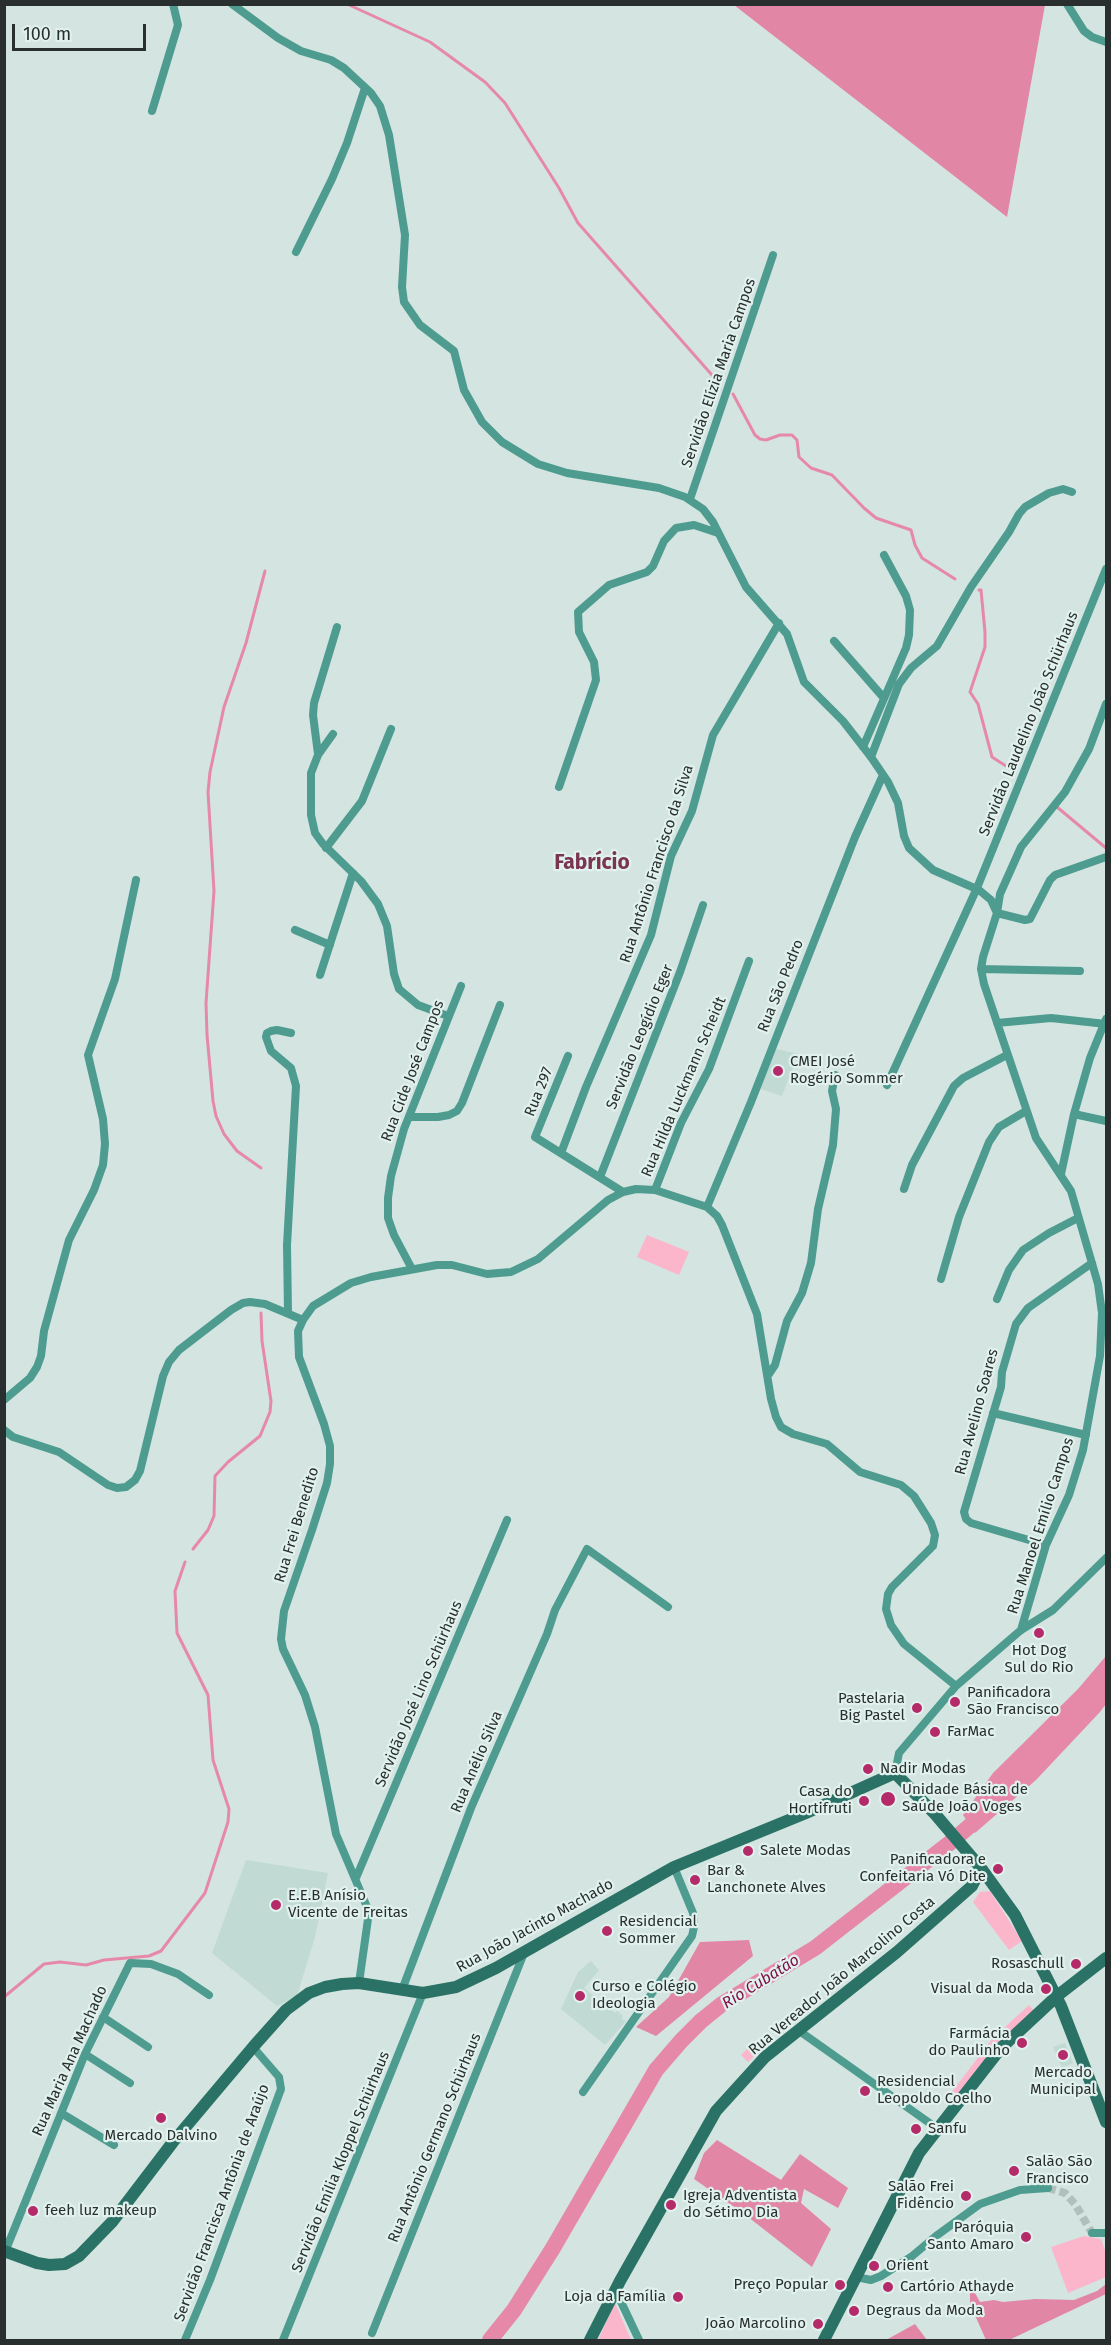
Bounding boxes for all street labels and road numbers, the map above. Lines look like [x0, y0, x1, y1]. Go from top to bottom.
street label: Servidão Elízia Maria Campos [678, 276, 760, 470]
street label: Servidão Laudelino João Schürhaus [976, 609, 1082, 839]
street label: Rua Antônio Francisco da Silva [616, 763, 698, 965]
street label: Rua São Pedro [754, 937, 808, 1035]
street label: Servidão Leogídio Eger [603, 962, 677, 1112]
street label: Rua Hilda Luckmann Scheidt [638, 994, 730, 1180]
street label: Rua Cide José Campos [378, 998, 448, 1144]
street label: Rua 297 [521, 1065, 557, 1119]
street label: Rua Avelino Soares [952, 1347, 1002, 1477]
street label: Rua Manoel Emílio Campos [1004, 1436, 1078, 1616]
street label: Rua Frei Benedito [271, 1465, 323, 1585]
street label: Servidão José Lino Schürhaus [372, 1598, 466, 1790]
street label: Rua Anélio Silva [447, 1708, 507, 1816]
street label: Rua João Jacinto Machado [453, 1875, 617, 1977]
street label: Rua Vereador João Marcolino Costa [745, 1893, 939, 2059]
street label: Rua Maria Ana Machado [29, 1983, 111, 2139]
street label: Rua Antônio Germano Schürhaus [385, 2031, 485, 2245]
street label: Servidão Emília Kloppel Schürhaus [288, 2049, 394, 2275]
street label: Servidão Francisca Antônia de Araújo [171, 2082, 273, 2324]

